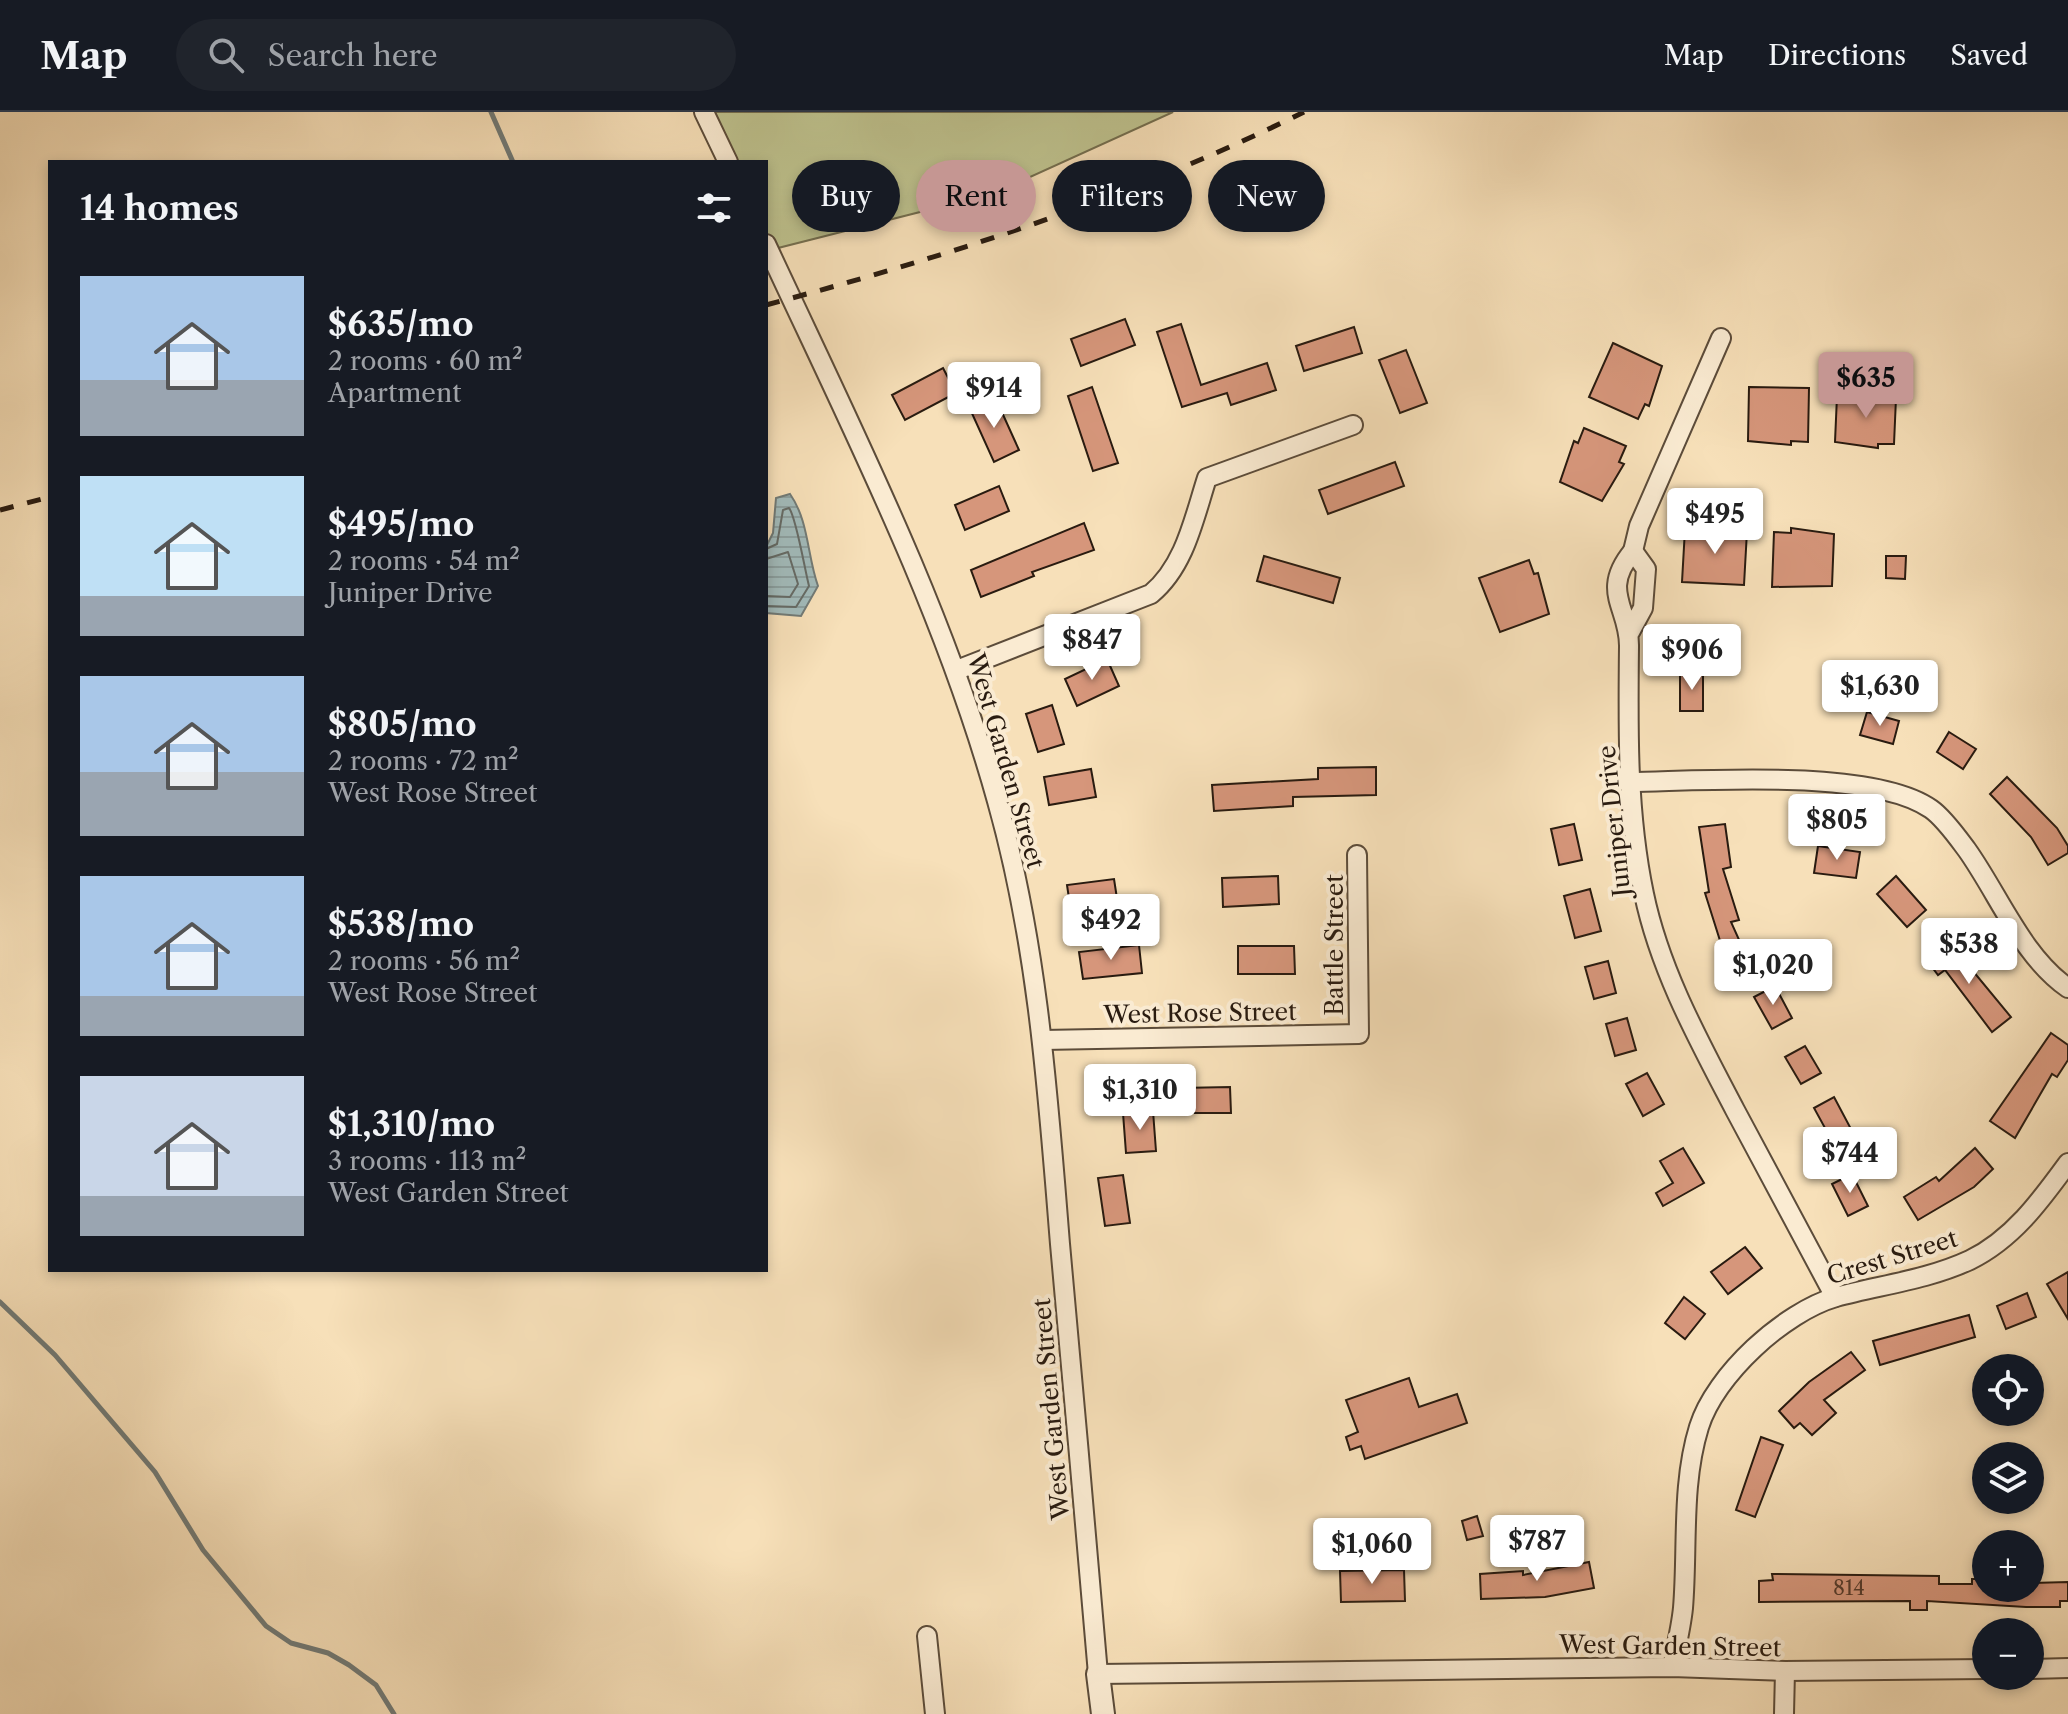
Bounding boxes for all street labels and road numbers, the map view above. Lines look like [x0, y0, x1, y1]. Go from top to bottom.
street label: West Garden Street [961, 649, 1051, 872]
street label: Juniper Drive [1592, 744, 1637, 902]
street label: Battle Street [1320, 874, 1349, 1016]
street label: West Rose Street [1102, 997, 1297, 1029]
street label: Crest Street [1823, 1223, 1961, 1291]
street label: West Garden Street [1027, 1297, 1075, 1522]
street label: West Garden Street [1558, 1630, 1782, 1662]

